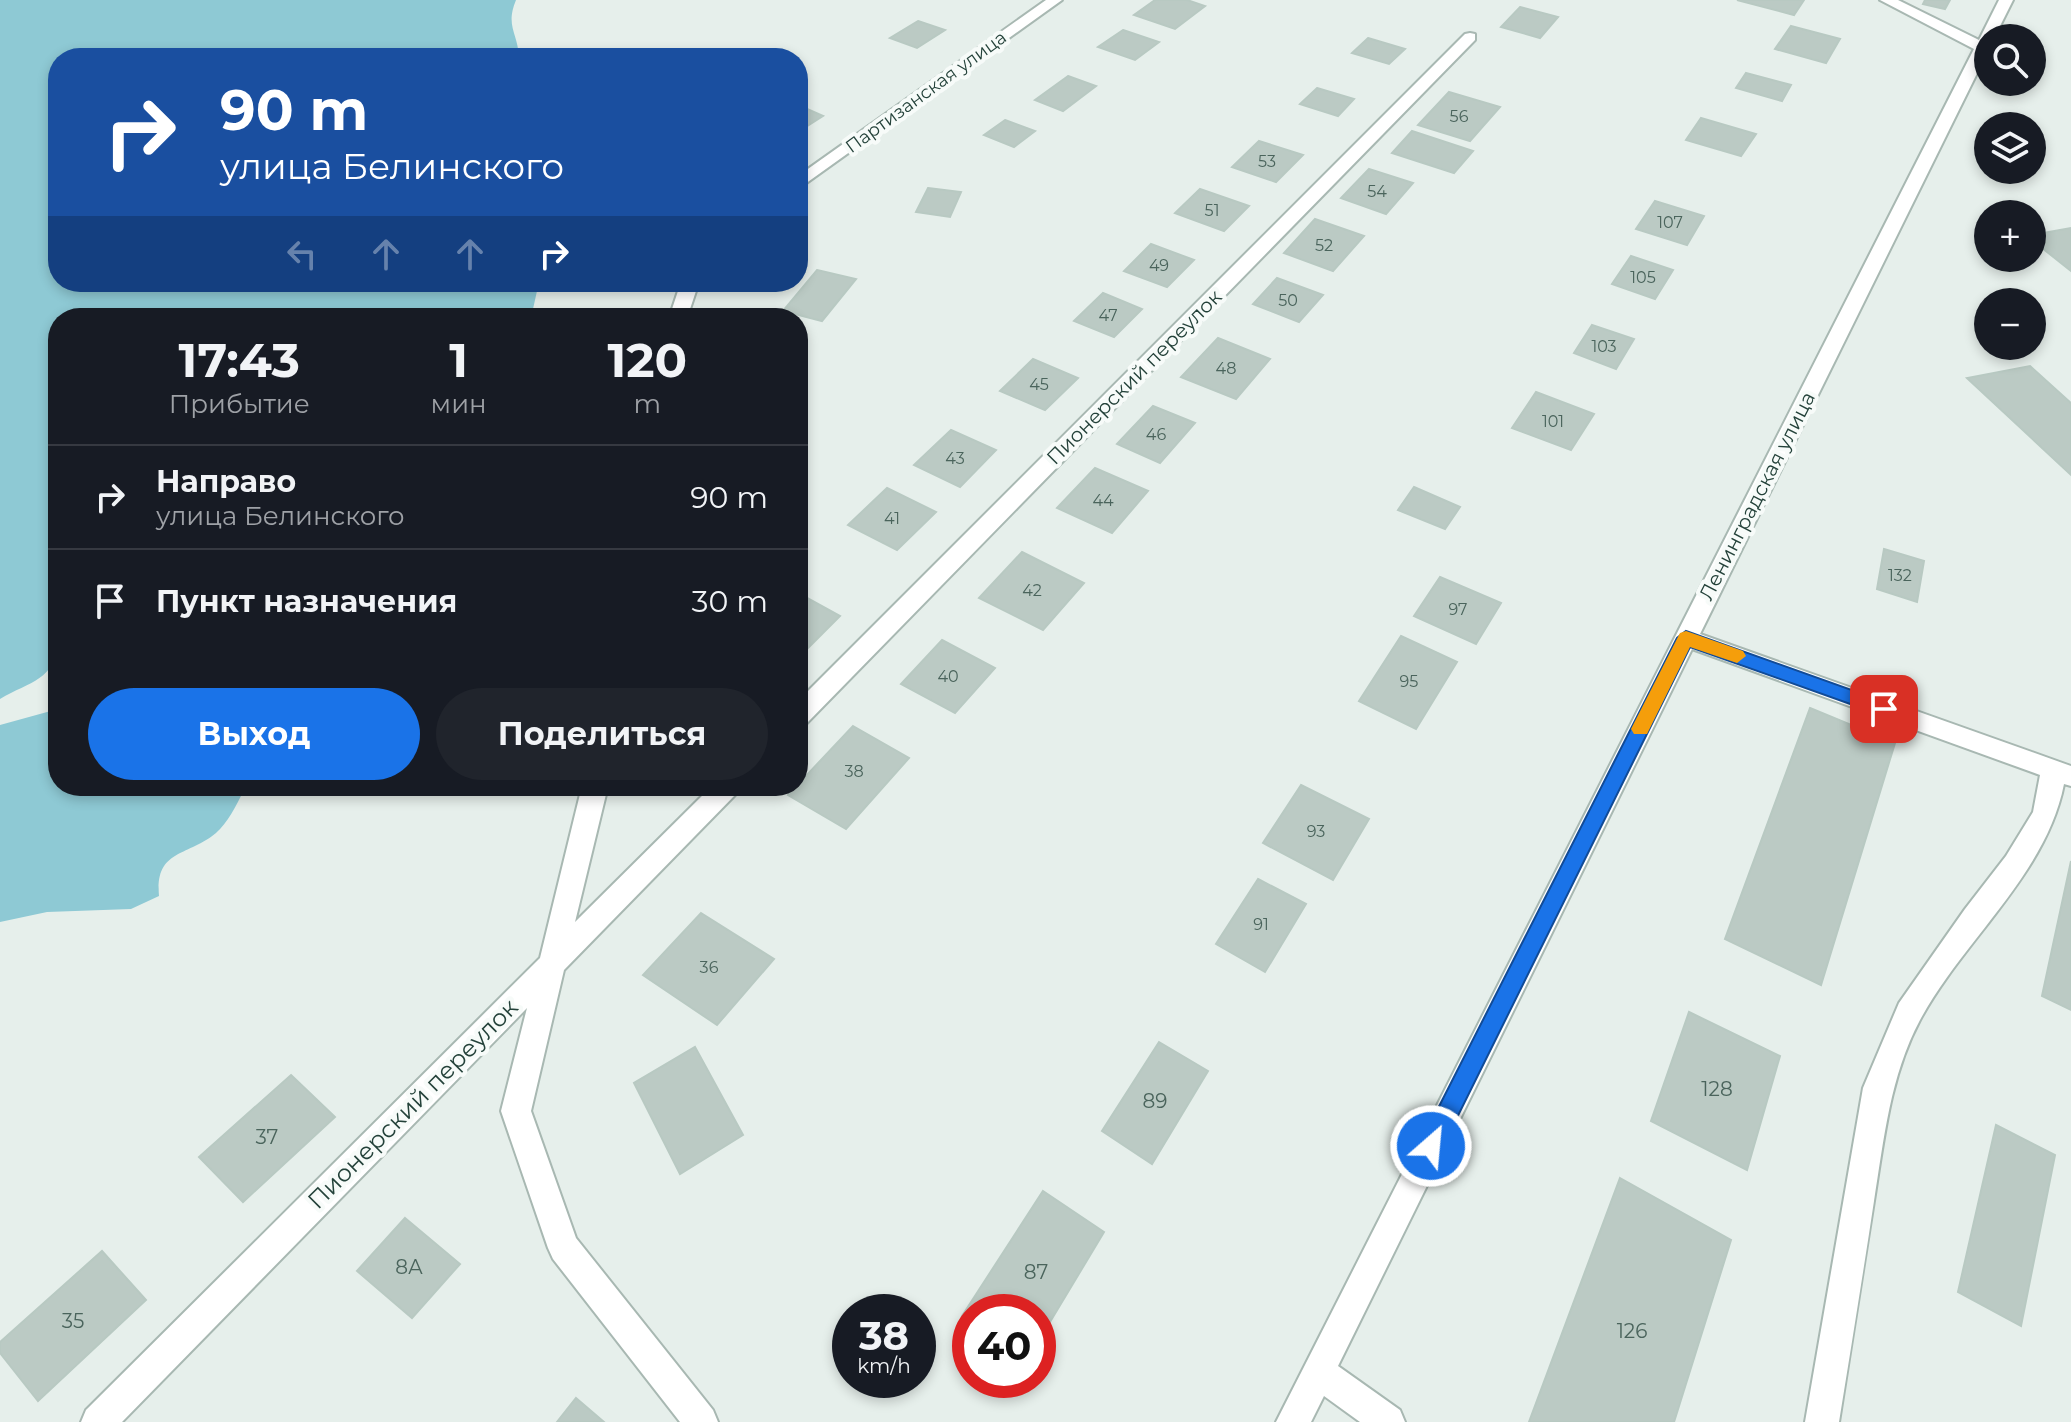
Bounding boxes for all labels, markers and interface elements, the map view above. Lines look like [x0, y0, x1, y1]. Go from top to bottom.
map controls [1974, 24, 2046, 360]
button: search [1974, 24, 2046, 96]
street label: Партизанская улица [841, 26, 1011, 158]
text: 90 m [220, 76, 368, 144]
icon: right [88, 80, 192, 184]
house number: 56 [1450, 107, 1469, 126]
button: layers [1974, 112, 2046, 184]
text: улица Белинского [220, 144, 564, 188]
house number: 53 [1258, 152, 1276, 171]
house number: 54 [1367, 182, 1387, 201]
button: + [1974, 200, 2046, 272]
house number: 51 [1205, 201, 1219, 220]
house number: 107 [1657, 213, 1683, 232]
icon: left [280, 232, 324, 276]
icon: ahead [364, 232, 408, 276]
icon: ahead [448, 232, 492, 276]
icon: right [532, 232, 576, 276]
house number: 52 [1315, 236, 1333, 255]
house number: 49 [1149, 256, 1169, 275]
house number: 105 [1630, 268, 1656, 287]
street label: Пионерский переулок [1042, 284, 1227, 469]
button: − [1974, 288, 2046, 360]
house number: 50 [1278, 291, 1298, 310]
house number: 47 [1098, 306, 1118, 325]
text: 17:43 [179, 331, 300, 389]
text: 1 [449, 331, 468, 389]
text: 120 [607, 331, 687, 389]
house number: 103 [1591, 337, 1617, 356]
house number: 48 [1216, 359, 1236, 378]
house number: 45 [1029, 375, 1049, 394]
text: Прибытие [169, 388, 310, 420]
text: мин [431, 388, 487, 420]
text: m [633, 388, 661, 420]
street label: Ленинградская улица [1694, 388, 1820, 604]
house number: 101 [1542, 412, 1564, 431]
house number: 46 [1146, 425, 1166, 444]
house number: 43 [945, 449, 965, 468]
text: Направо [156, 463, 296, 500]
icon: right [88, 475, 132, 519]
text: 90 m [690, 479, 768, 516]
house number: 44 [1092, 491, 1114, 510]
text: улица Белинского [156, 500, 405, 532]
house number: 41 [884, 509, 900, 528]
house number: 132 [1888, 566, 1912, 585]
icon: arrive [88, 579, 132, 623]
house number: 42 [1022, 581, 1042, 600]
text: Пункт назначения [156, 583, 457, 620]
text: 30 m [692, 583, 768, 620]
house number: 97 [1448, 600, 1468, 619]
house number: 40 [937, 667, 959, 686]
house number: 95 [1400, 672, 1418, 691]
pin [1850, 675, 1918, 743]
icon: arrive [1862, 687, 1906, 731]
button: Выход [88, 688, 420, 780]
button: Поделиться [436, 688, 768, 780]
house number: 38 [844, 762, 864, 781]
house number: 93 [1307, 822, 1325, 841]
house number: 91 [1253, 915, 1269, 934]
house number: 36 [700, 958, 719, 977]
street label: Пионерский переулок [302, 993, 524, 1215]
house number: 128 [1701, 1077, 1733, 1101]
house number: 89 [1143, 1089, 1167, 1113]
position arrow [1389, 1104, 1473, 1188]
house number: 37 [256, 1125, 278, 1149]
house number: 8А [395, 1255, 423, 1279]
house number: 87 [1024, 1260, 1048, 1284]
speed limit sign: 40 [952, 1294, 1056, 1398]
house number: 35 [62, 1309, 84, 1333]
text: 38 [859, 1311, 909, 1360]
house number: 126 [1617, 1319, 1647, 1343]
text: km/h [857, 1354, 911, 1378]

